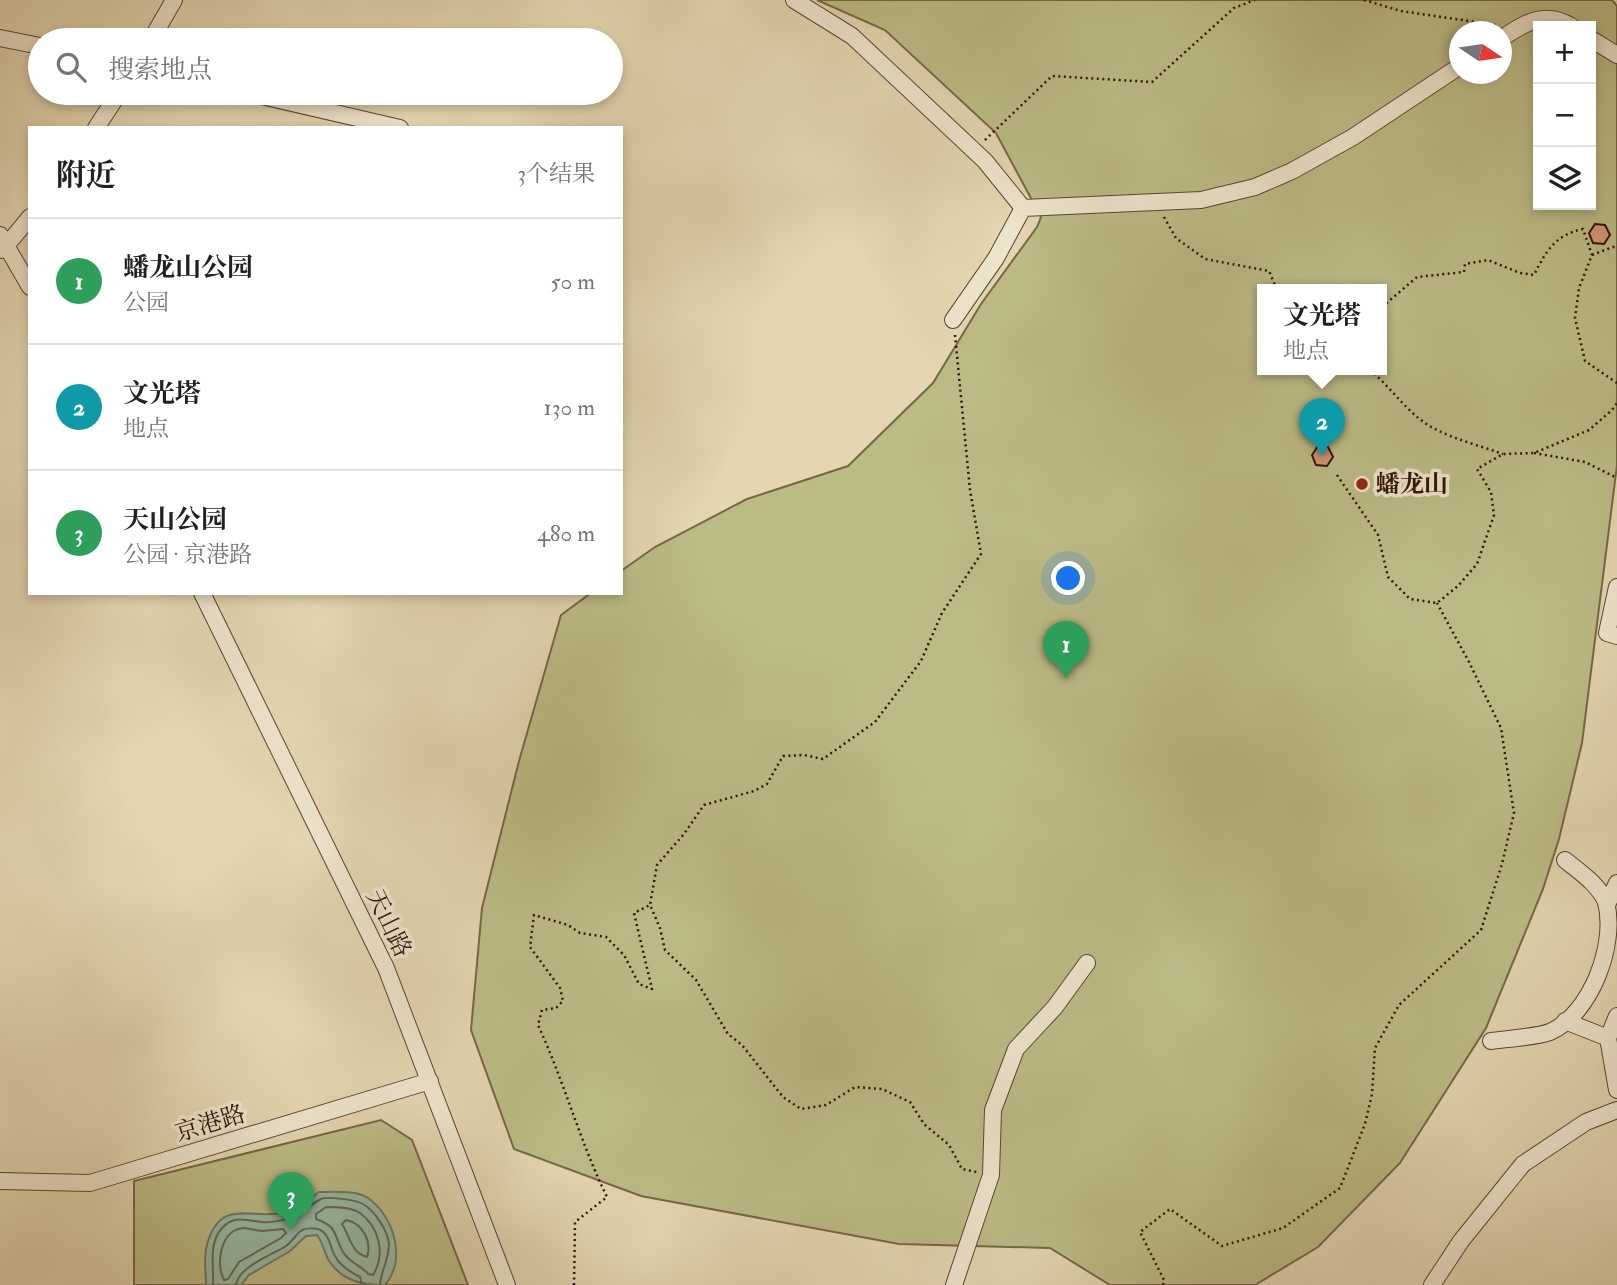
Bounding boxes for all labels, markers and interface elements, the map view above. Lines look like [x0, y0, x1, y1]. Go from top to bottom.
north arrow [1449, 21, 1512, 84]
map controls [1533, 21, 1596, 210]
button: + [1533, 21, 1596, 84]
search box [28, 28, 623, 105]
icon: search [52, 48, 90, 86]
text: 搜索地点 [108, 54, 212, 86]
button: − [1533, 84, 1596, 147]
button: layers [1533, 147, 1596, 210]
text: 附近 [56, 157, 116, 194]
text: 3个结果 [517, 159, 595, 188]
text: 蟠龙山公园 [123, 252, 253, 284]
text: 1 [75, 267, 83, 296]
text: 50 m [551, 267, 595, 296]
popup [1257, 284, 1387, 375]
text: 公园 [123, 288, 169, 317]
text: 文光塔 [1283, 300, 1361, 332]
text: 地点 [1283, 336, 1329, 365]
text: 文光塔 [123, 378, 201, 410]
text: 2 [73, 393, 85, 422]
text: 130 m [543, 393, 595, 422]
pin: 2 [1299, 398, 1345, 456]
text: 地点 [123, 414, 169, 443]
place label: 蟠龙山 [1376, 469, 1448, 500]
marker: 蟠龙山 [1354, 476, 1370, 492]
text: 天山公园 [123, 504, 227, 536]
text: 3 [75, 519, 83, 548]
text: 480 m [537, 519, 595, 548]
text: 公园 · 京港路 [123, 540, 252, 569]
your location [1051, 561, 1085, 595]
pin: 1 [1043, 621, 1089, 679]
street label: 天山路 [359, 884, 418, 962]
street label: 京港路 [171, 1098, 249, 1149]
pin: 3 [268, 1172, 314, 1230]

